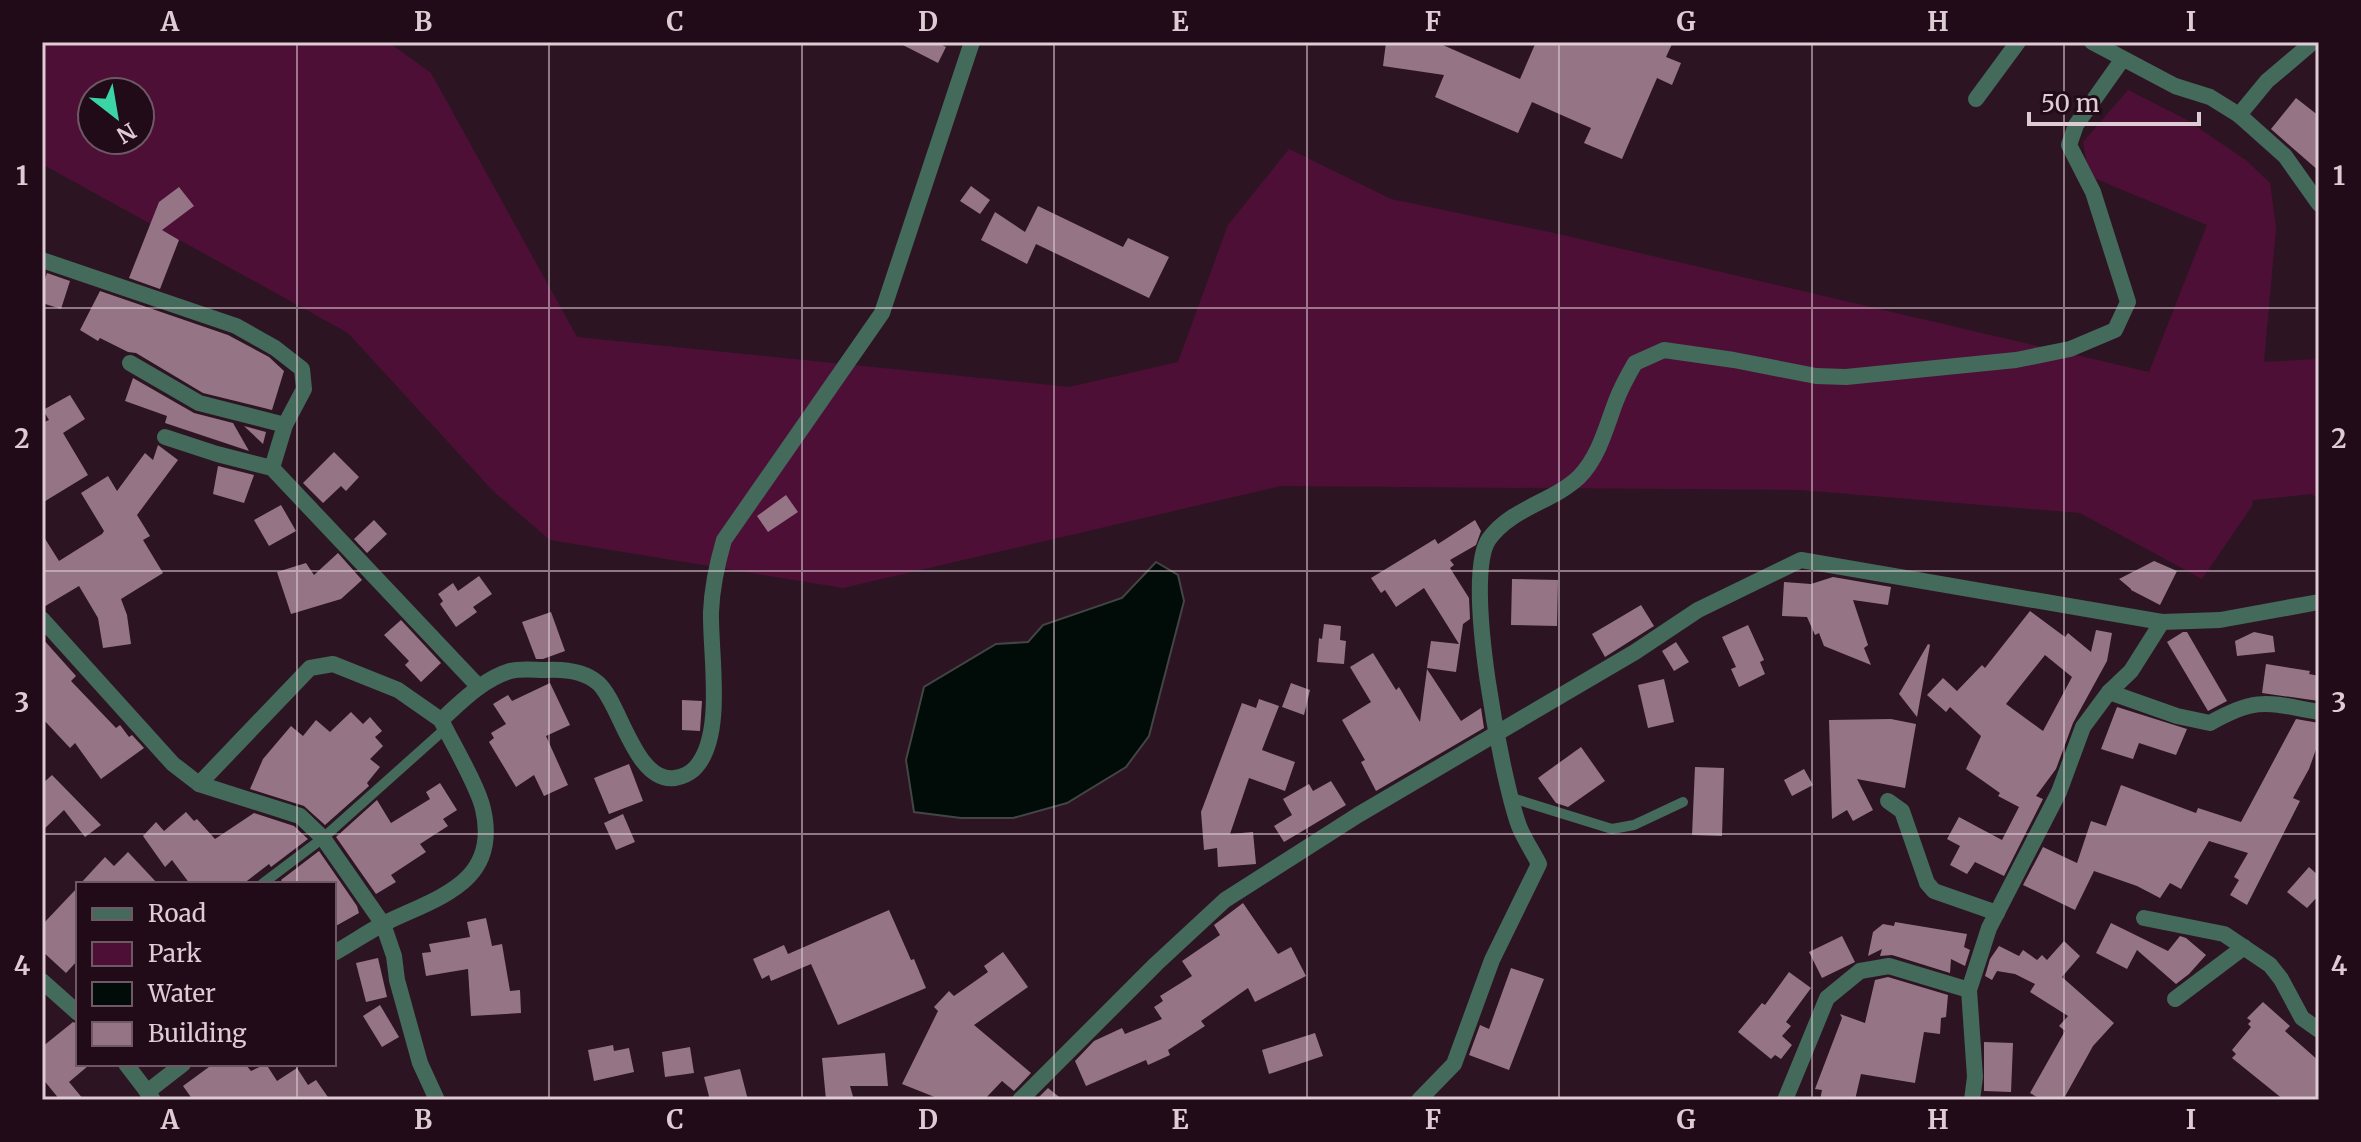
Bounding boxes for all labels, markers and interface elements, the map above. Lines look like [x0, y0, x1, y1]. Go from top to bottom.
text: A [160, 5, 180, 38]
text: B [414, 5, 432, 38]
text: C [666, 5, 684, 38]
text: D [918, 5, 938, 38]
text: E [1172, 5, 1189, 38]
text: F [1425, 5, 1441, 38]
text: G [1677, 5, 1696, 38]
text: H [1927, 5, 1949, 38]
text: I [2186, 5, 2196, 38]
north arrow [76, 76, 156, 156]
scale bar [2029, 76, 2199, 126]
text: 50 m [2041, 88, 2100, 119]
text: N [111, 117, 141, 150]
text: 1 [16, 159, 28, 192]
text: 1 [2333, 159, 2345, 192]
text: 2 [14, 422, 30, 455]
text: 2 [2331, 422, 2347, 455]
text: 3 [15, 686, 29, 719]
text: 3 [2332, 686, 2346, 719]
legend [76, 882, 336, 1066]
text: Road [148, 898, 206, 929]
text: Park [148, 938, 202, 969]
text: 4 [14, 949, 31, 982]
text: 4 [2331, 949, 2348, 982]
text: Water [147, 978, 216, 1009]
text: Building [148, 1018, 247, 1049]
text: A [160, 1103, 180, 1136]
text: B [414, 1103, 432, 1136]
text: C [666, 1103, 684, 1136]
text: D [918, 1103, 938, 1136]
text: E [1172, 1103, 1189, 1136]
text: F [1425, 1103, 1441, 1136]
text: G [1677, 1103, 1696, 1136]
text: H [1927, 1103, 1949, 1136]
text: I [2186, 1103, 2196, 1136]

